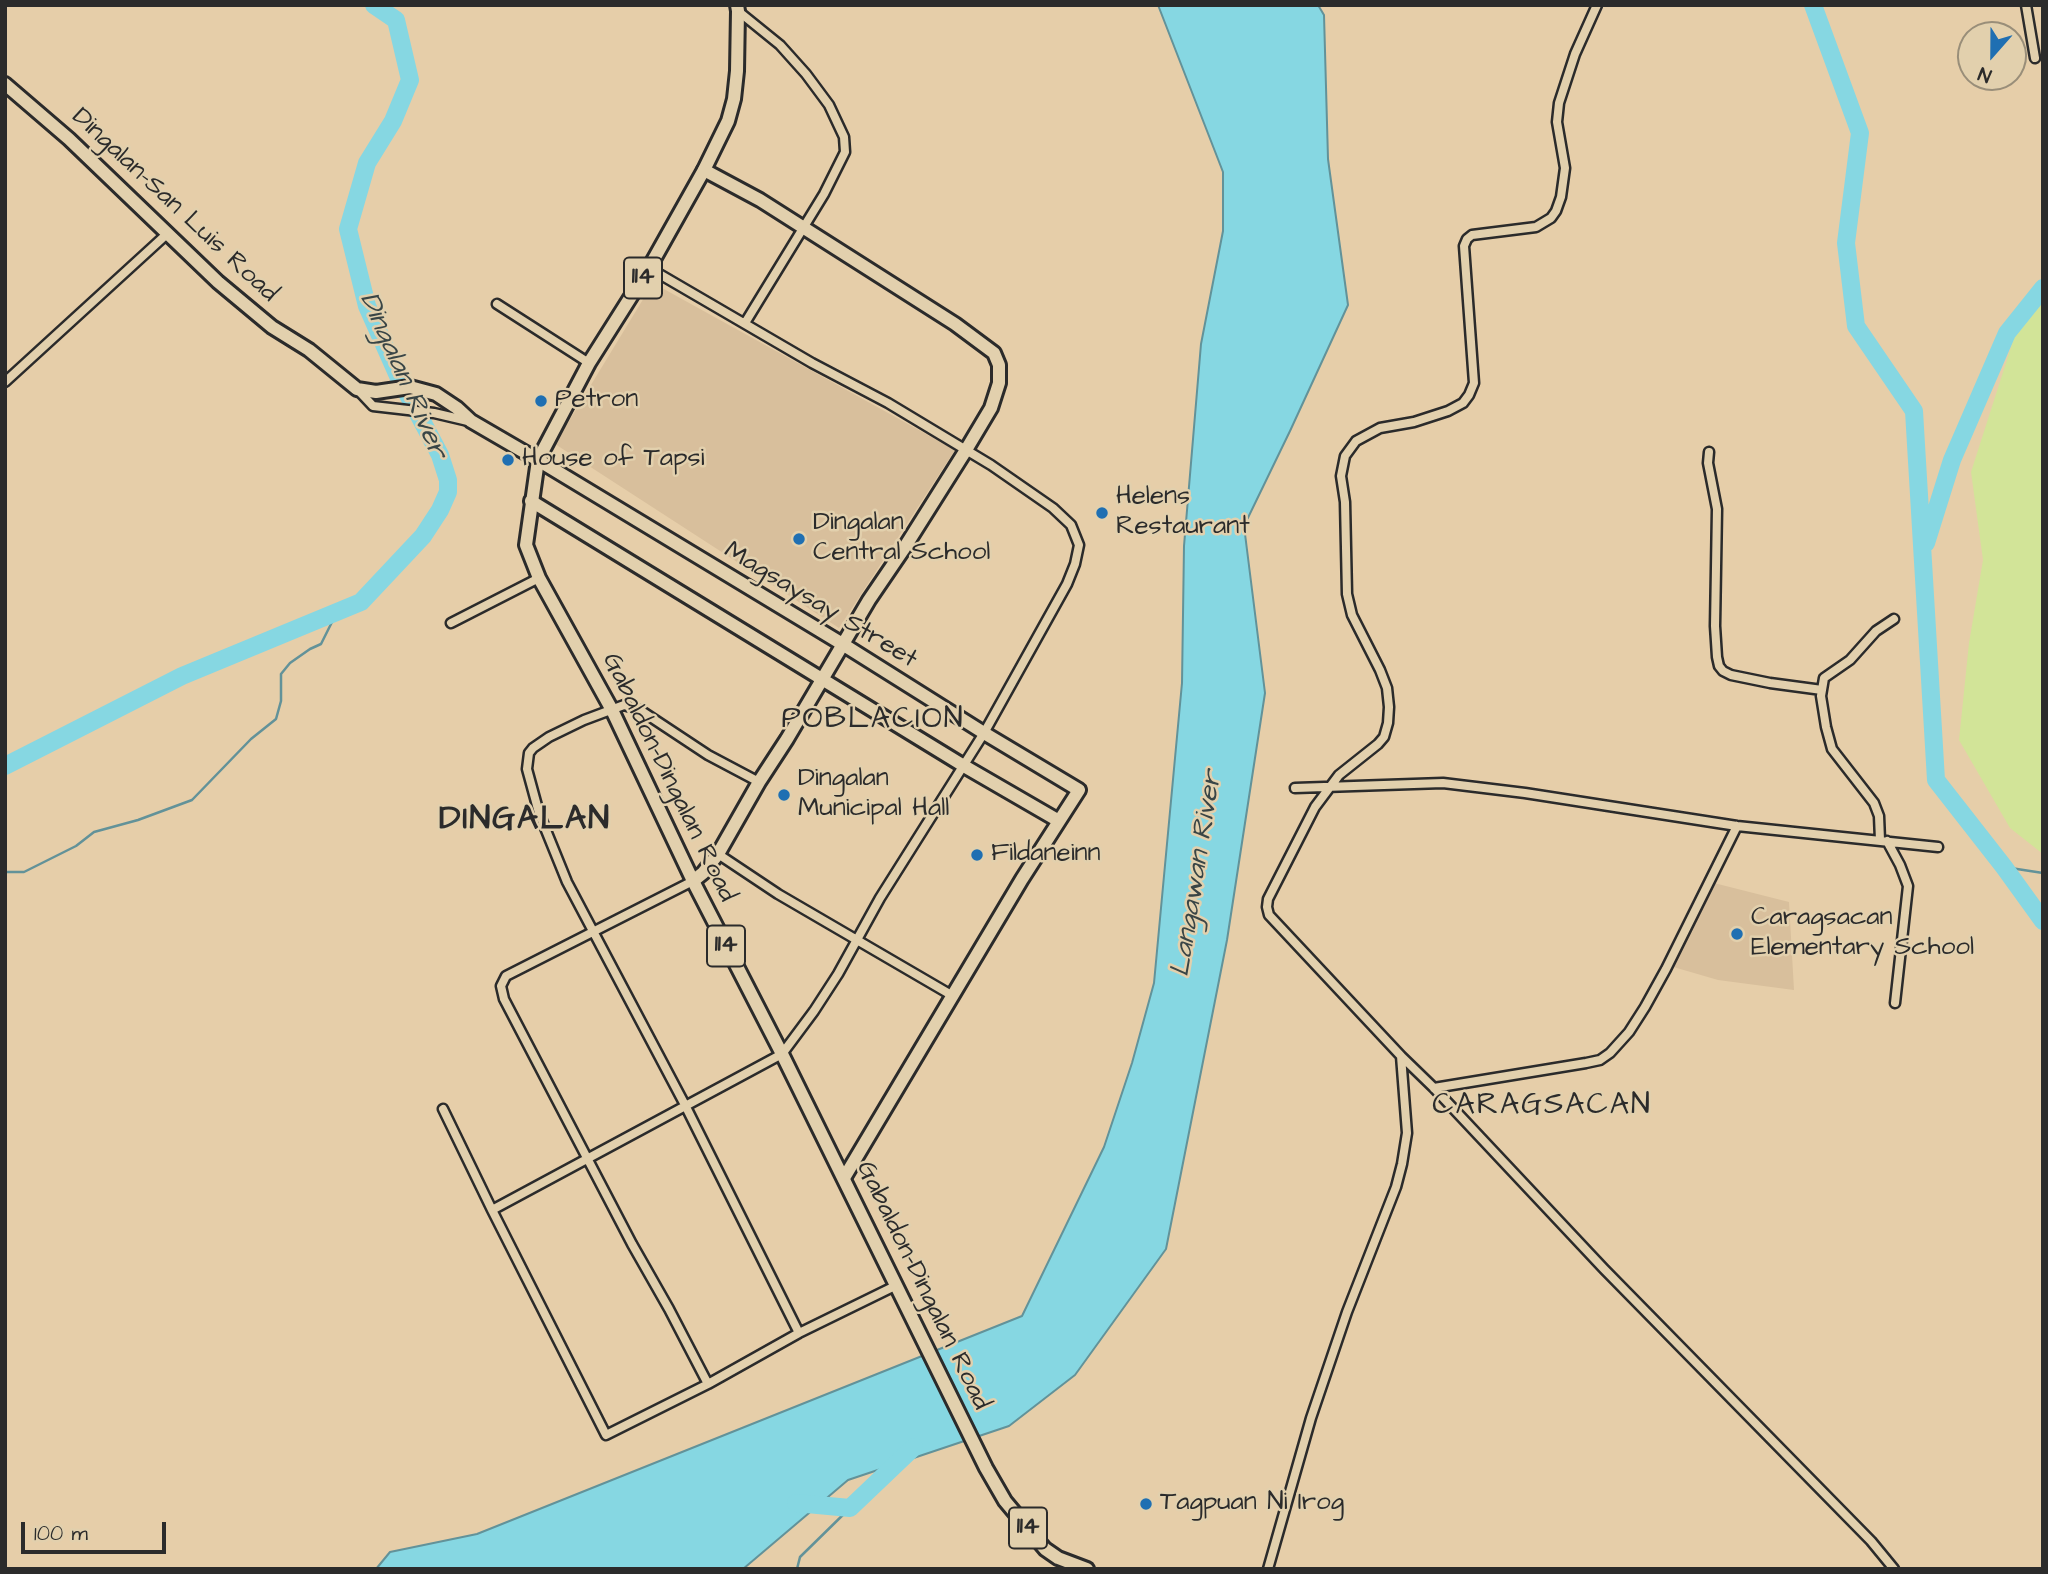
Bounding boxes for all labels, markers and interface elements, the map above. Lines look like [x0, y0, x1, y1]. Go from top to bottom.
north arrow [1957, 21, 2027, 91]
text: N [1975, 59, 1995, 89]
street label: Dingalan-San Luis Road [64, 102, 284, 310]
road number: 114 [624, 258, 662, 298]
water label: Dingalan River [350, 288, 454, 464]
place label: Petron [555, 385, 638, 417]
marker: Petron [533, 393, 549, 409]
place label: House of Tapsi [522, 444, 704, 476]
marker: House of Tapsi [500, 452, 516, 468]
place label: Helens Restaurant [1116, 482, 1250, 544]
marker: Helens Restaurant [1094, 505, 1110, 521]
place label: Dingalan Central School [813, 508, 990, 570]
marker: Dingalan Central School [791, 531, 807, 547]
street label: Magsaysay Street [718, 536, 922, 676]
street label: Gabaldon-Dingalan Road [594, 648, 742, 908]
district label: POBLACION [783, 703, 963, 739]
place label: Dingalan Municipal Hall [798, 764, 949, 826]
water label: Langawan River [1165, 769, 1231, 979]
marker: Dingalan Municipal Hall [776, 787, 792, 803]
district label: DINGALAN [440, 801, 610, 841]
place label: Fildaneinn [991, 839, 1101, 871]
marker: Fildaneinn [969, 847, 985, 863]
place label: Caragsacan Elementary School [1751, 903, 1974, 964]
road number: 114 [707, 926, 745, 966]
marker: Caragsacan Elementary School [1729, 926, 1745, 942]
district label: CARAGSACAN [1433, 1089, 1651, 1125]
street label: Gabaldon-Dingalan Road [848, 1156, 996, 1416]
place label: Tagpuan Ni Irog [1160, 1488, 1344, 1520]
marker: Tagpuan Ni Irog [1138, 1496, 1154, 1512]
scale bar [24, 1508, 170, 1552]
road number: 114 [1009, 1508, 1047, 1548]
text: 100 m [34, 1519, 88, 1548]

